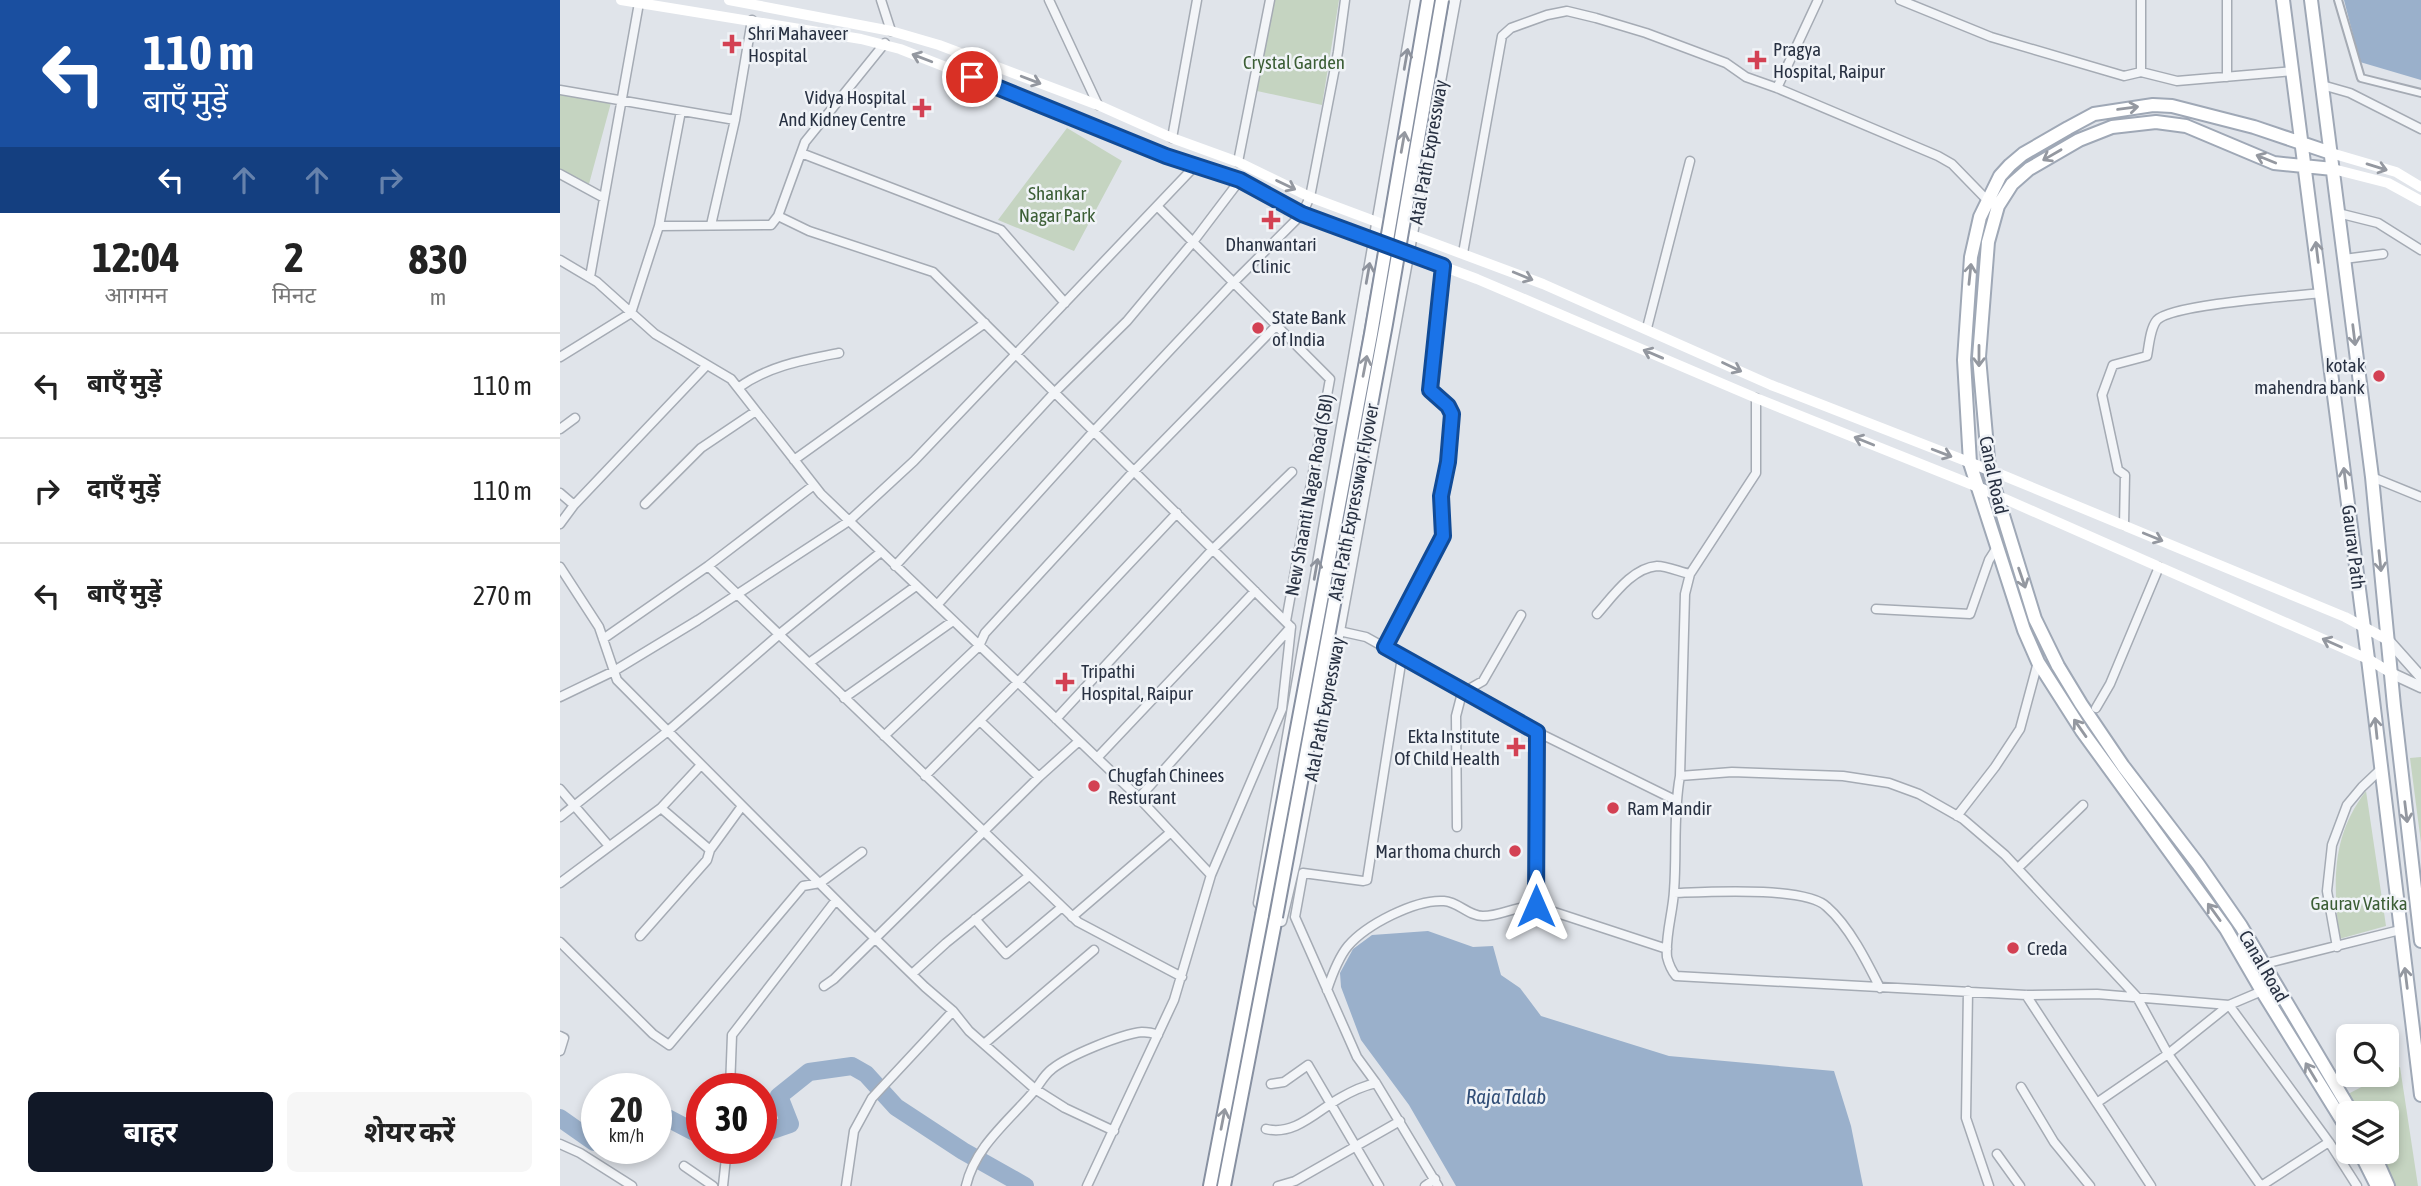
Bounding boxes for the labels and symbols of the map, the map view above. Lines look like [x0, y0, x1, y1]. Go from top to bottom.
place label: Shri Mahaveer Hospital [748, 22, 848, 66]
marker: Shri Mahaveer Hospital [722, 34, 742, 54]
place label: Pragya Hospital, Raipur [1773, 38, 1885, 82]
pin [942, 47, 1002, 107]
one-way arrow [1400, 48, 1413, 71]
one-way arrow [912, 50, 934, 63]
marker: Pragya Hospital, Raipur [1747, 50, 1767, 70]
park label: Crystal Garden [1243, 51, 1345, 73]
one-way arrow [1019, 75, 1041, 87]
street label: Atal Path Expressway [1404, 78, 1452, 226]
place label: Vidya Hospital And Kidney Centre [779, 86, 906, 130]
marker: Vidya Hospital And Kidney Centre [912, 98, 932, 118]
one-way arrow [2116, 101, 2139, 114]
one-way arrow [1397, 131, 1410, 153]
one-way arrow [2042, 148, 2062, 162]
one-way arrow [2256, 151, 2277, 164]
one-way arrow [2366, 161, 2388, 174]
one-way arrow [1275, 179, 1296, 193]
park label: Shankar Nagar Park [1019, 182, 1096, 226]
marker: Dhanwantari Clinic [1261, 210, 1281, 230]
place label: Dhanwantari Clinic [1225, 233, 1317, 277]
one-way arrow [2310, 242, 2323, 264]
one-way arrow [1362, 262, 1375, 284]
one-way arrow [1964, 263, 1977, 286]
one-way arrow [1512, 271, 1533, 284]
place label: State Bank of India [1272, 306, 1347, 350]
marker: State Bank of India [1250, 320, 1266, 336]
one-way arrow [2348, 323, 2361, 346]
one-way arrow [1973, 344, 1986, 367]
one-way arrow [1643, 347, 1665, 360]
place label: kotak mahendra bank [2254, 354, 2366, 398]
one-way arrow [1358, 355, 1372, 378]
one-way arrow [1720, 361, 1742, 374]
marker: kotak mahendra bank [2371, 368, 2387, 384]
street label: New Shaanti Nagar Road (SBI) [1280, 392, 1338, 598]
street label: Atal Path Expressway Flyover [1323, 401, 1383, 602]
one-way arrow [1853, 434, 1875, 447]
street label: Canal Road [1975, 434, 2013, 516]
one-way arrow [1931, 447, 1953, 460]
one-way arrow [2339, 467, 2352, 490]
street label: Gaurav Path [2338, 503, 2370, 591]
one-way arrow [2142, 532, 2164, 545]
one-way arrow [2374, 549, 2387, 572]
one-way arrow [1310, 558, 1323, 581]
one-way arrow [2017, 567, 2029, 589]
street label: Atal Path Expressway [1299, 635, 1349, 783]
one-way arrow [2322, 636, 2343, 649]
place label: Tripathi Hospital, Raipur [1081, 660, 1193, 704]
marker: Tripathi Hospital, Raipur [1055, 672, 1075, 692]
one-way arrow [2369, 718, 2382, 740]
one-way arrow [2073, 719, 2087, 738]
place label: Ekta Institute Of Child Health [1394, 725, 1500, 769]
marker: Ekta Institute Of Child Health [1506, 737, 1526, 757]
place label: Chugfah Chinees Resturant [1108, 764, 1225, 808]
marker: Chugfah Chinees Resturant [1086, 778, 1102, 794]
place label: Ram Mandir [1627, 797, 1712, 819]
marker: Ram Mandir [1605, 800, 1621, 816]
one-way arrow [2400, 800, 2413, 822]
place label: Mar thoma church [1375, 840, 1501, 862]
marker: Mar thoma church [1507, 843, 1523, 859]
position arrow [1499, 869, 1573, 943]
park label: Gaurav Vatika [2310, 892, 2408, 914]
one-way arrow [2207, 903, 2221, 922]
street label: Canal Road [2235, 926, 2293, 1006]
place label: Creda [2027, 937, 2068, 959]
marker: Creda [2005, 940, 2021, 956]
one-way arrow [2400, 968, 2413, 990]
one-way arrow [2304, 1063, 2318, 1083]
speed limit sign: 30 [686, 1073, 777, 1164]
water label: Raja Talab [1466, 1084, 1546, 1108]
one-way arrow [1217, 1108, 1231, 1131]

